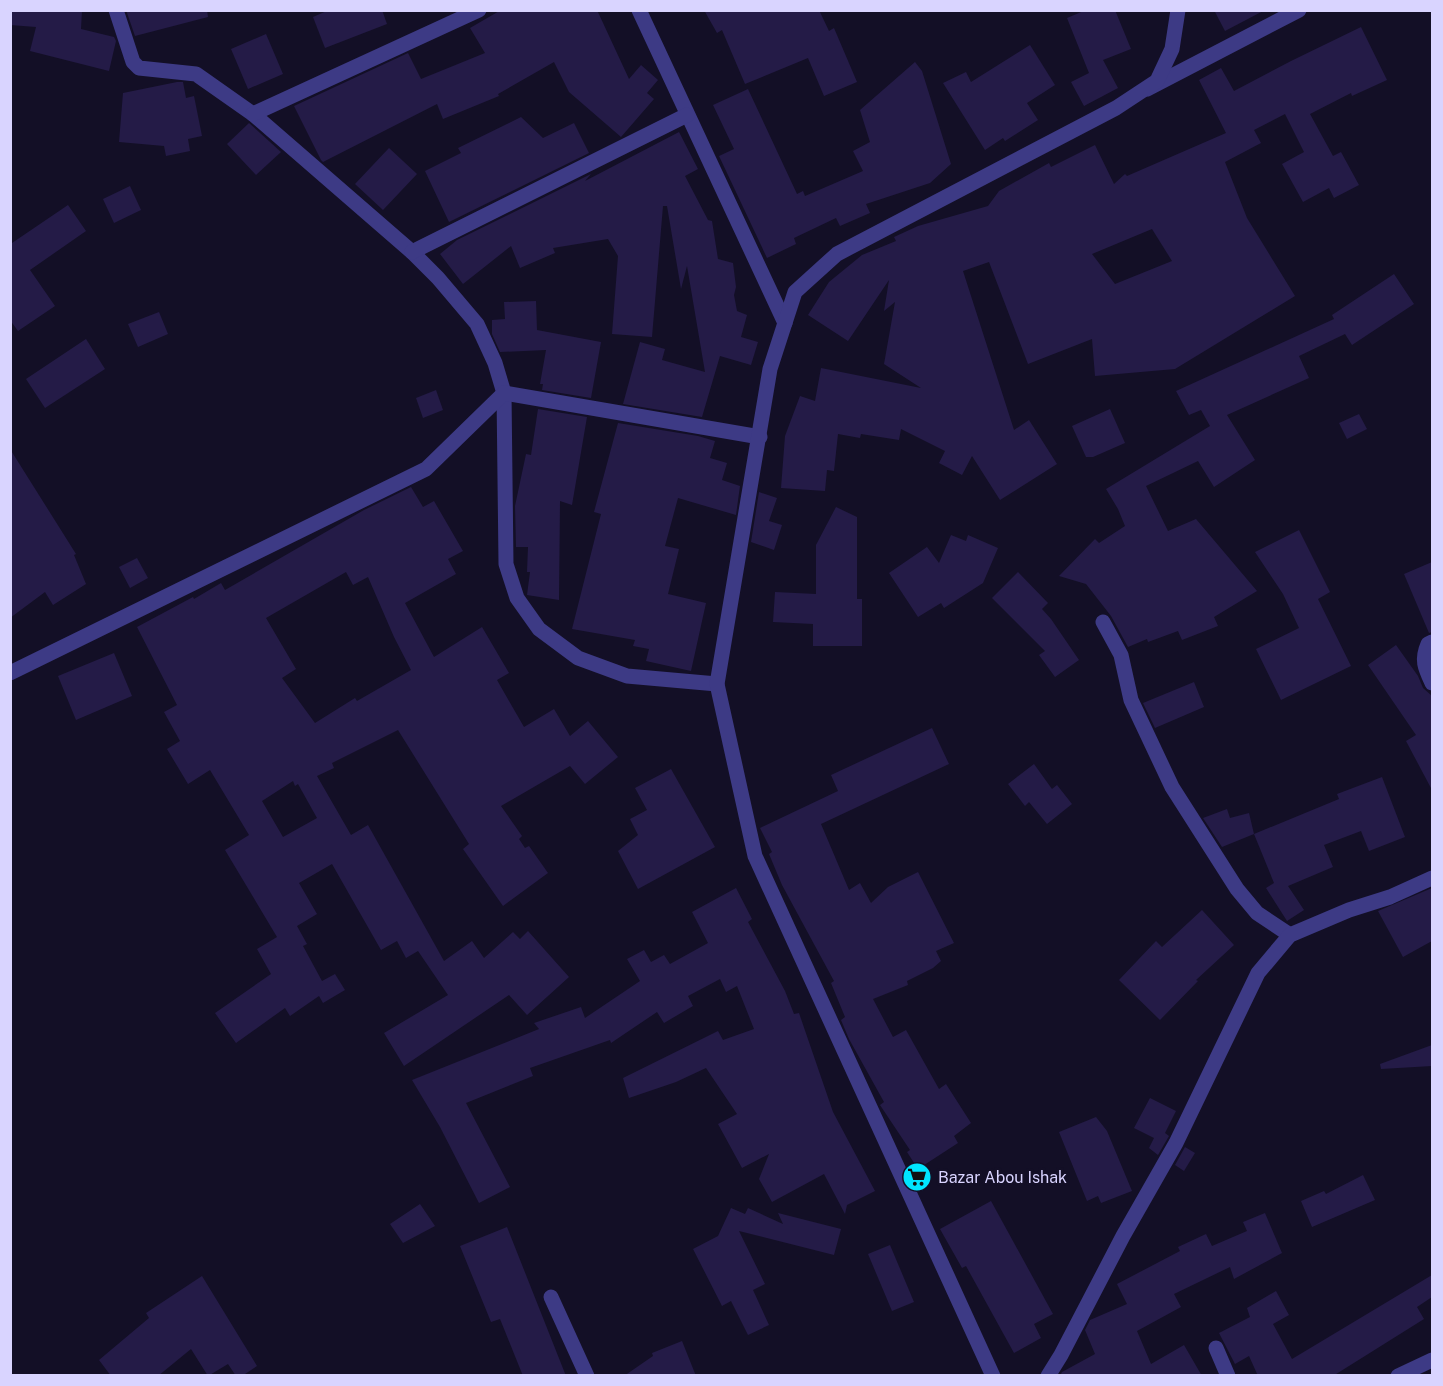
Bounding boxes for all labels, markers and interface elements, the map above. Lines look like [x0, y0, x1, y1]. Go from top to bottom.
supermarket icon: Bazar Abou Ishak [901, 1161, 933, 1193]
place label: Bazar Abou Ishak [938, 1168, 1067, 1187]

